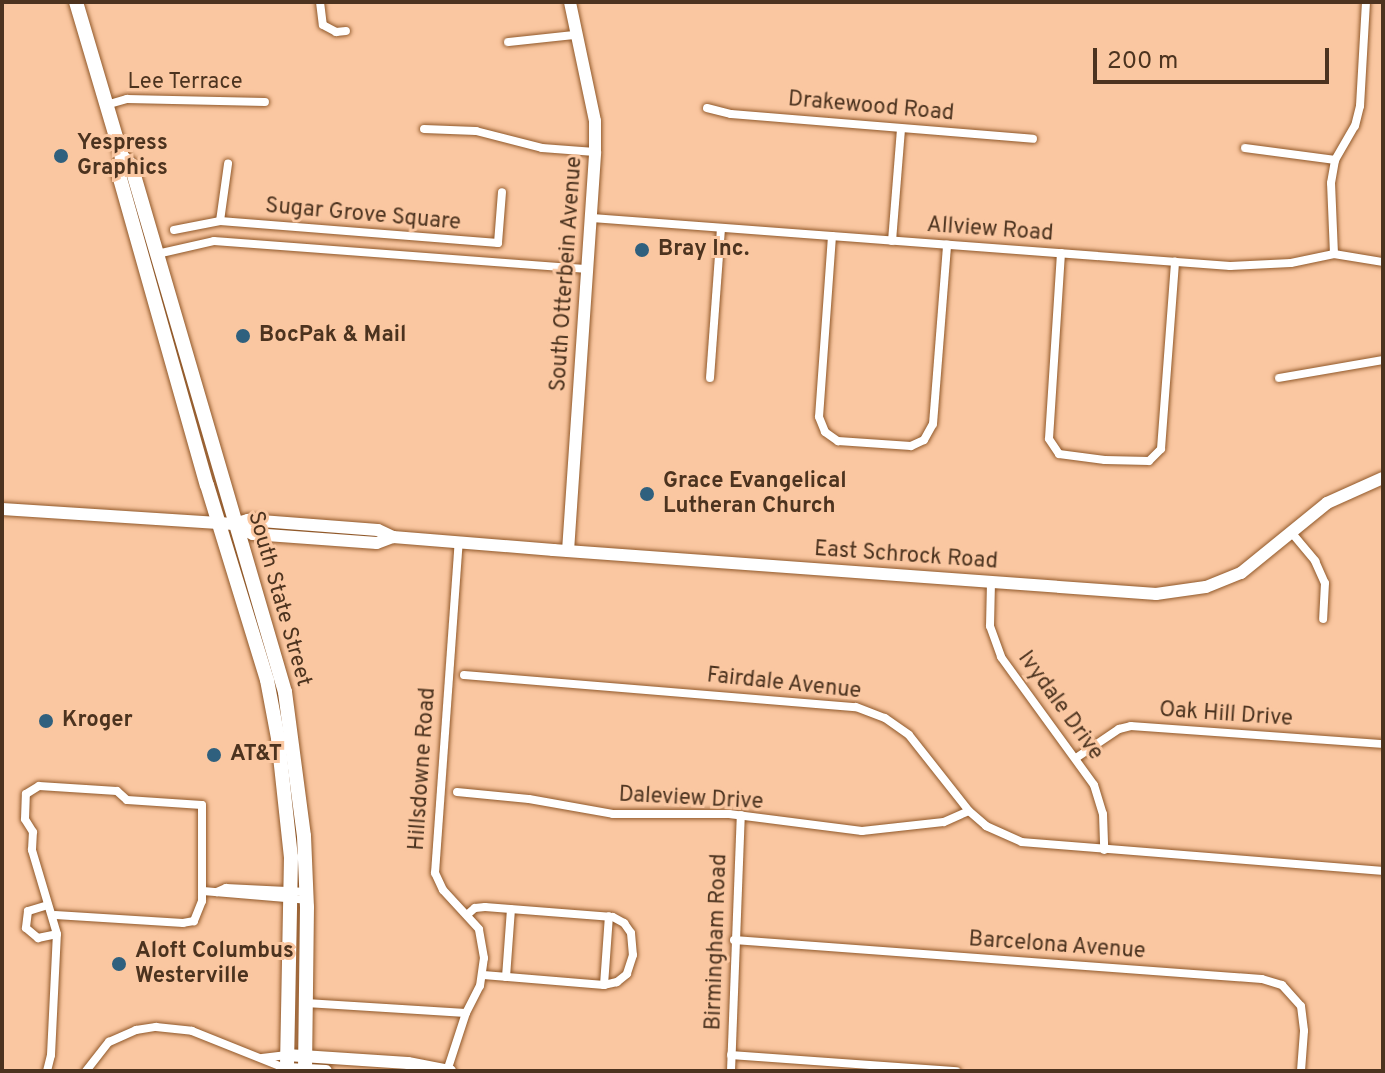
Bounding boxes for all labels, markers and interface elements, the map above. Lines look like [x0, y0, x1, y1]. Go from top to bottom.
scale bar [1097, 32, 1333, 82]
text: 200 m [1107, 47, 1178, 77]
street label: Lee Terrace [127, 70, 243, 96]
street label: Drakewood Road [787, 87, 955, 127]
place label: Yespress Graphics [77, 130, 168, 182]
marker: Yespress Graphics [52, 147, 70, 165]
street label: South Otterbein Avenue [546, 155, 588, 393]
street label: Sugar Grove Square [264, 193, 462, 237]
street label: Allview Road [926, 212, 1054, 248]
place label: Bray Inc. [658, 237, 749, 263]
marker: Bray Inc. [633, 241, 651, 259]
place label: BocPak & Mail [259, 323, 406, 349]
marker: BocPak & Mail [234, 327, 252, 345]
place label: Grace Evangelical Lutheran Church [663, 468, 847, 520]
marker: Grace Evangelical Lutheran Church [638, 485, 656, 503]
street label: South State Street [241, 508, 317, 690]
street label: East Schrock Road [813, 536, 999, 576]
street label: Ivydale Drive [1012, 646, 1108, 766]
street label: Fairdale Avenue [705, 663, 863, 705]
street label: Hillsdowne Road [404, 687, 442, 851]
street label: Oak Hill Drive [1158, 697, 1294, 733]
place label: Kroger [62, 708, 133, 734]
marker: Kroger [37, 712, 55, 730]
place label: AT&T [230, 742, 282, 768]
marker: AT&T [205, 746, 223, 764]
street label: Daleview Drive [618, 782, 764, 816]
street label: Birmingham Road [701, 853, 733, 1031]
street label: Barcelona Avenue [967, 927, 1147, 965]
place label: Aloft Columbus Westerville [135, 938, 294, 990]
marker: Aloft Columbus Westerville [110, 955, 128, 973]

